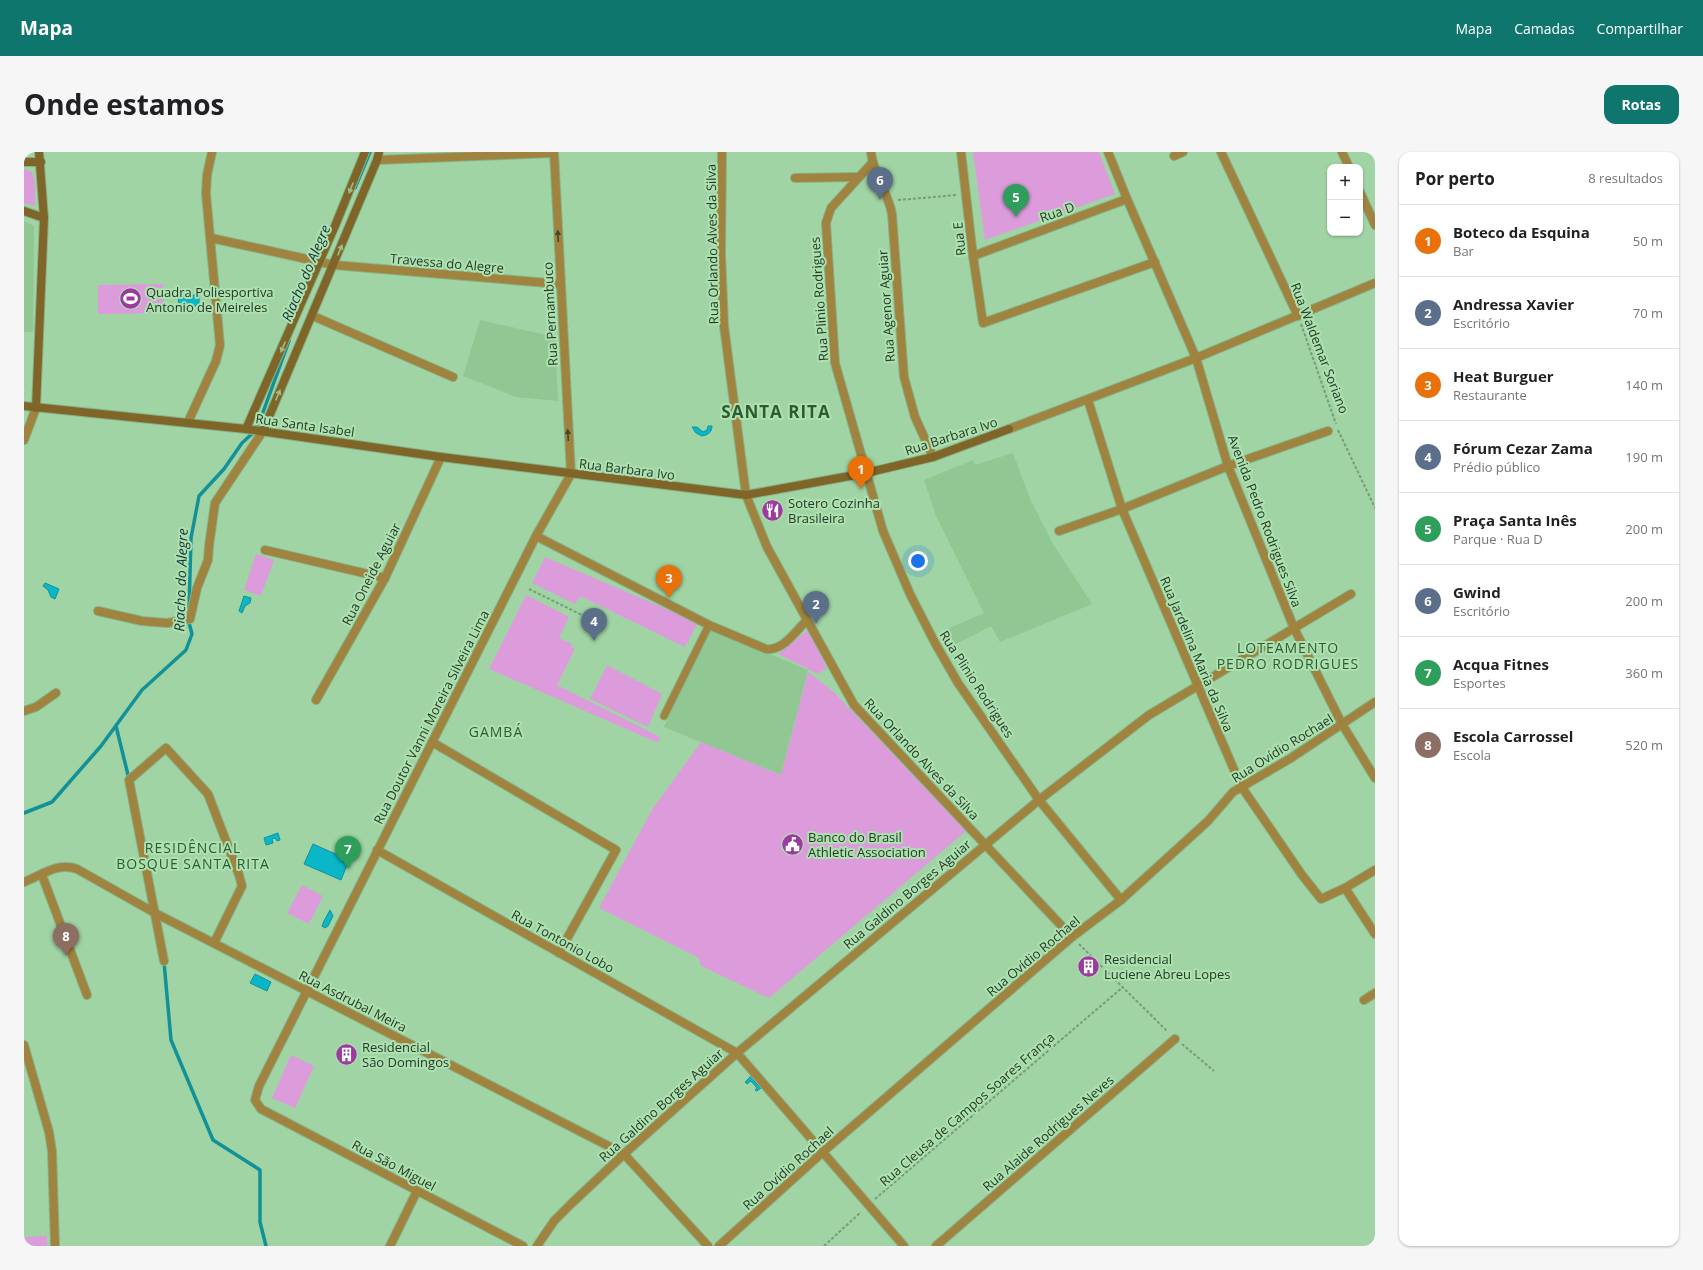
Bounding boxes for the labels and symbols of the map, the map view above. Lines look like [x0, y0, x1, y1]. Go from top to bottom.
street label: Rua Orlando Alves da Silva [702, 164, 722, 324]
pin: 6 [867, 167, 893, 200]
one-way arrow [347, 183, 353, 195]
pin: 5 [1003, 184, 1029, 217]
street label: Rua D [1037, 197, 1077, 227]
street label: Rua E [948, 221, 970, 257]
water label: Riacho do Alegre [277, 222, 334, 324]
one-way arrow [554, 230, 561, 242]
street label: Rua Plinio Rodrigues [806, 236, 832, 362]
one-way arrow [337, 244, 343, 255]
street label: Rua Agenor Aguiar [873, 248, 899, 363]
street label: Travessa do Alegre [389, 249, 505, 277]
street label: Rua Pernambuco [538, 261, 562, 367]
street label: Rua Waldemar Soriano [1287, 280, 1353, 416]
place label: Quadra Poliesportiva Antonio de Meireles [146, 283, 274, 316]
sports icon: Quadra Poliesportiva Antonio de Meireles [118, 286, 144, 312]
one-way arrow [280, 341, 286, 353]
one-way arrow [276, 389, 282, 401]
district label: SANTA RITA [721, 400, 831, 423]
street label: Rua Santa Isabel [254, 409, 356, 441]
street label: Rua Barbara Ivo [902, 412, 1000, 459]
one-way arrow [565, 429, 572, 441]
street label: Avenida Pedro Rodrigues Silva [1224, 432, 1306, 610]
street label: Rua Barbara Ivo [578, 454, 676, 484]
pin: 1 [848, 456, 874, 489]
place label: Sotero Cozinha Brasileira [788, 494, 880, 527]
restaurant icon: Sotero Cozinha Brasileira [759, 497, 785, 523]
street label: Rua Oneide Aguiar [337, 519, 405, 628]
water label: Riacho do Alegre [169, 528, 192, 632]
your location [908, 551, 928, 571]
pin: 3 [656, 565, 682, 598]
street label: Rua Jardelina Maria da Silva [1156, 574, 1238, 734]
pin: 2 [803, 591, 829, 624]
street label: Rua Doutor Vanni Moreira Silveira Lima [369, 607, 493, 827]
pin: 4 [581, 608, 607, 641]
street label: Rua Plinio Rodrigues [936, 627, 1018, 741]
district label: LOTEAMENTO PEDRO RODRIGUES [1217, 638, 1359, 673]
street label: Rua Orlando Alves da Silva [861, 694, 983, 824]
street label: Rua Ovídio Rochael [1228, 709, 1336, 787]
district label: GAMBÁ [469, 722, 523, 741]
place label: Banco do Brasil Athletic Association [808, 828, 926, 861]
public building icon: Banco do Brasil Athletic Association [779, 831, 805, 857]
street label: Rua Galdino Borges Aguiar [839, 835, 975, 953]
pin: 7 [335, 836, 361, 869]
district label: RESIDÊNCIAL BOSQUE SANTA RITA [116, 838, 270, 873]
street label: Rua Tontonio Lobo [508, 905, 618, 977]
street label: Rua Ovídio Rochael [982, 912, 1084, 1000]
pin: 8 [53, 923, 79, 956]
place label: Residencial Luciene Abreu Lopes [1104, 950, 1230, 983]
building icon: Residencial Luciene Abreu Lopes [1075, 953, 1101, 979]
street label: Rua Asdrubal Meira [296, 966, 410, 1036]
street label: Rua Cleusa de Campos Soares França [876, 1028, 1058, 1190]
place label: Residencial São Domingos [362, 1038, 449, 1071]
building icon: Residencial São Domingos [334, 1041, 360, 1067]
street label: Rua Galdino Borges Aguiar [595, 1044, 728, 1166]
street label: Rua Alaide Rodrigues Neves [978, 1071, 1118, 1195]
street label: Rua Ovídio Rochael [739, 1122, 837, 1214]
street label: Rua São Miguel [349, 1135, 439, 1195]

